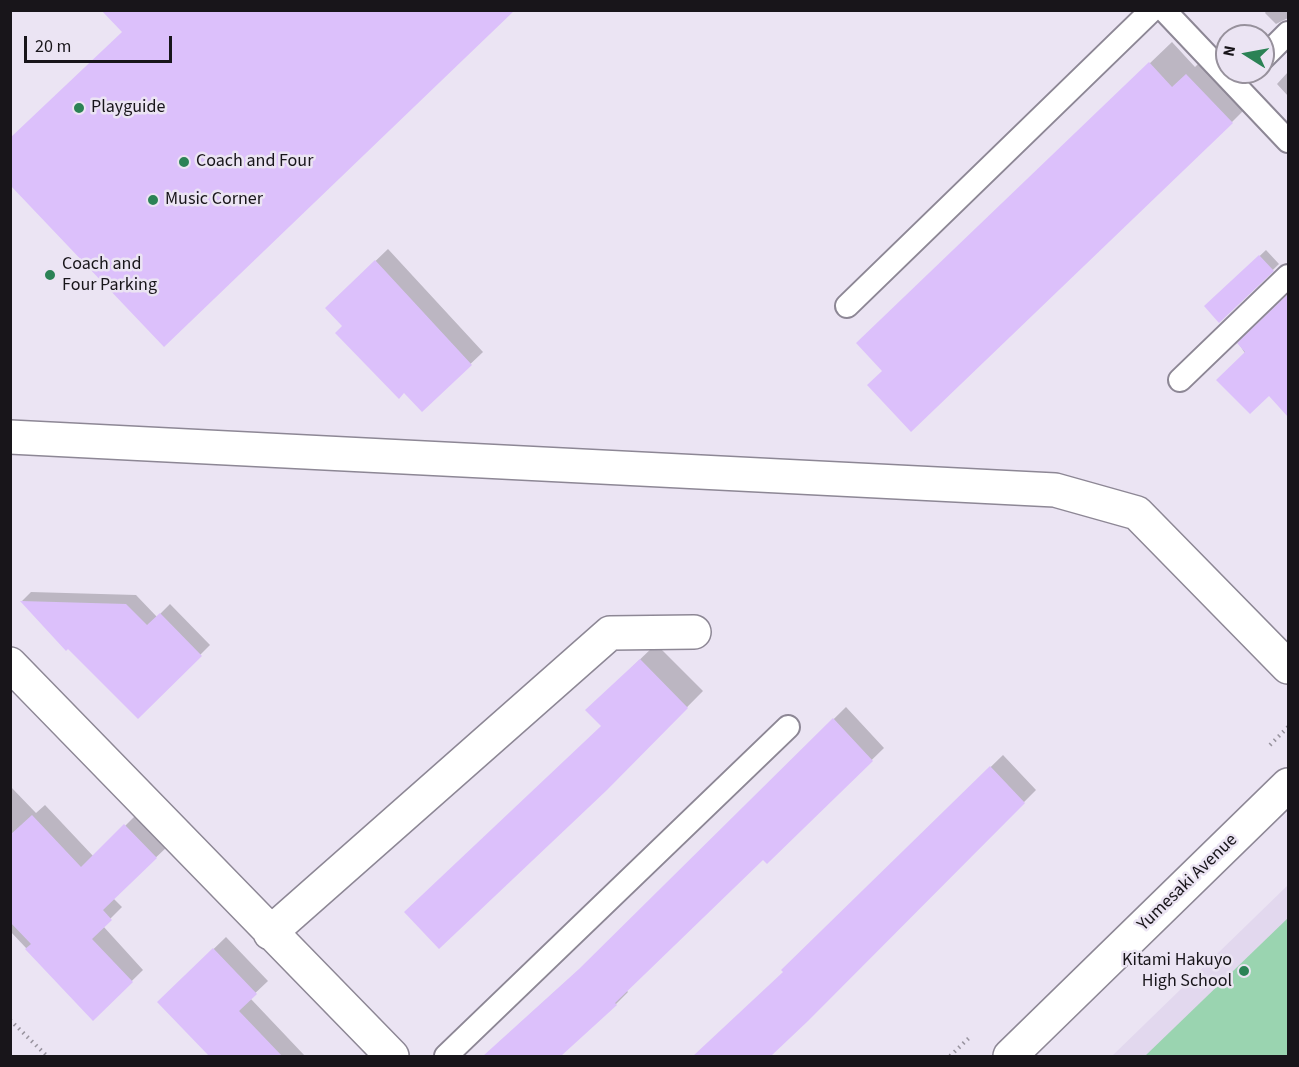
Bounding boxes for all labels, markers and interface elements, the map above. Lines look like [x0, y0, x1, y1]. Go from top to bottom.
scale bar [27, 24, 176, 62]
north arrow [1215, 24, 1275, 84]
text: 20 m [35, 34, 71, 59]
text: N [1217, 44, 1241, 58]
place label: Playguide [91, 97, 165, 119]
marker: Playguide [72, 101, 86, 115]
place label: Coach and Four [196, 151, 313, 173]
marker: Coach and Four [177, 155, 191, 169]
place label: Music Corner [165, 189, 263, 211]
marker: Music Corner [146, 193, 160, 207]
place label: Coach and Four Parking [62, 254, 157, 296]
marker: Coach and Four Parking [43, 268, 57, 282]
street label: Yumesaki Avenue [1134, 830, 1242, 936]
place label: Kitami Hakuyo High School [1122, 950, 1232, 992]
marker: Kitami Hakuyo High School [1237, 964, 1251, 978]

